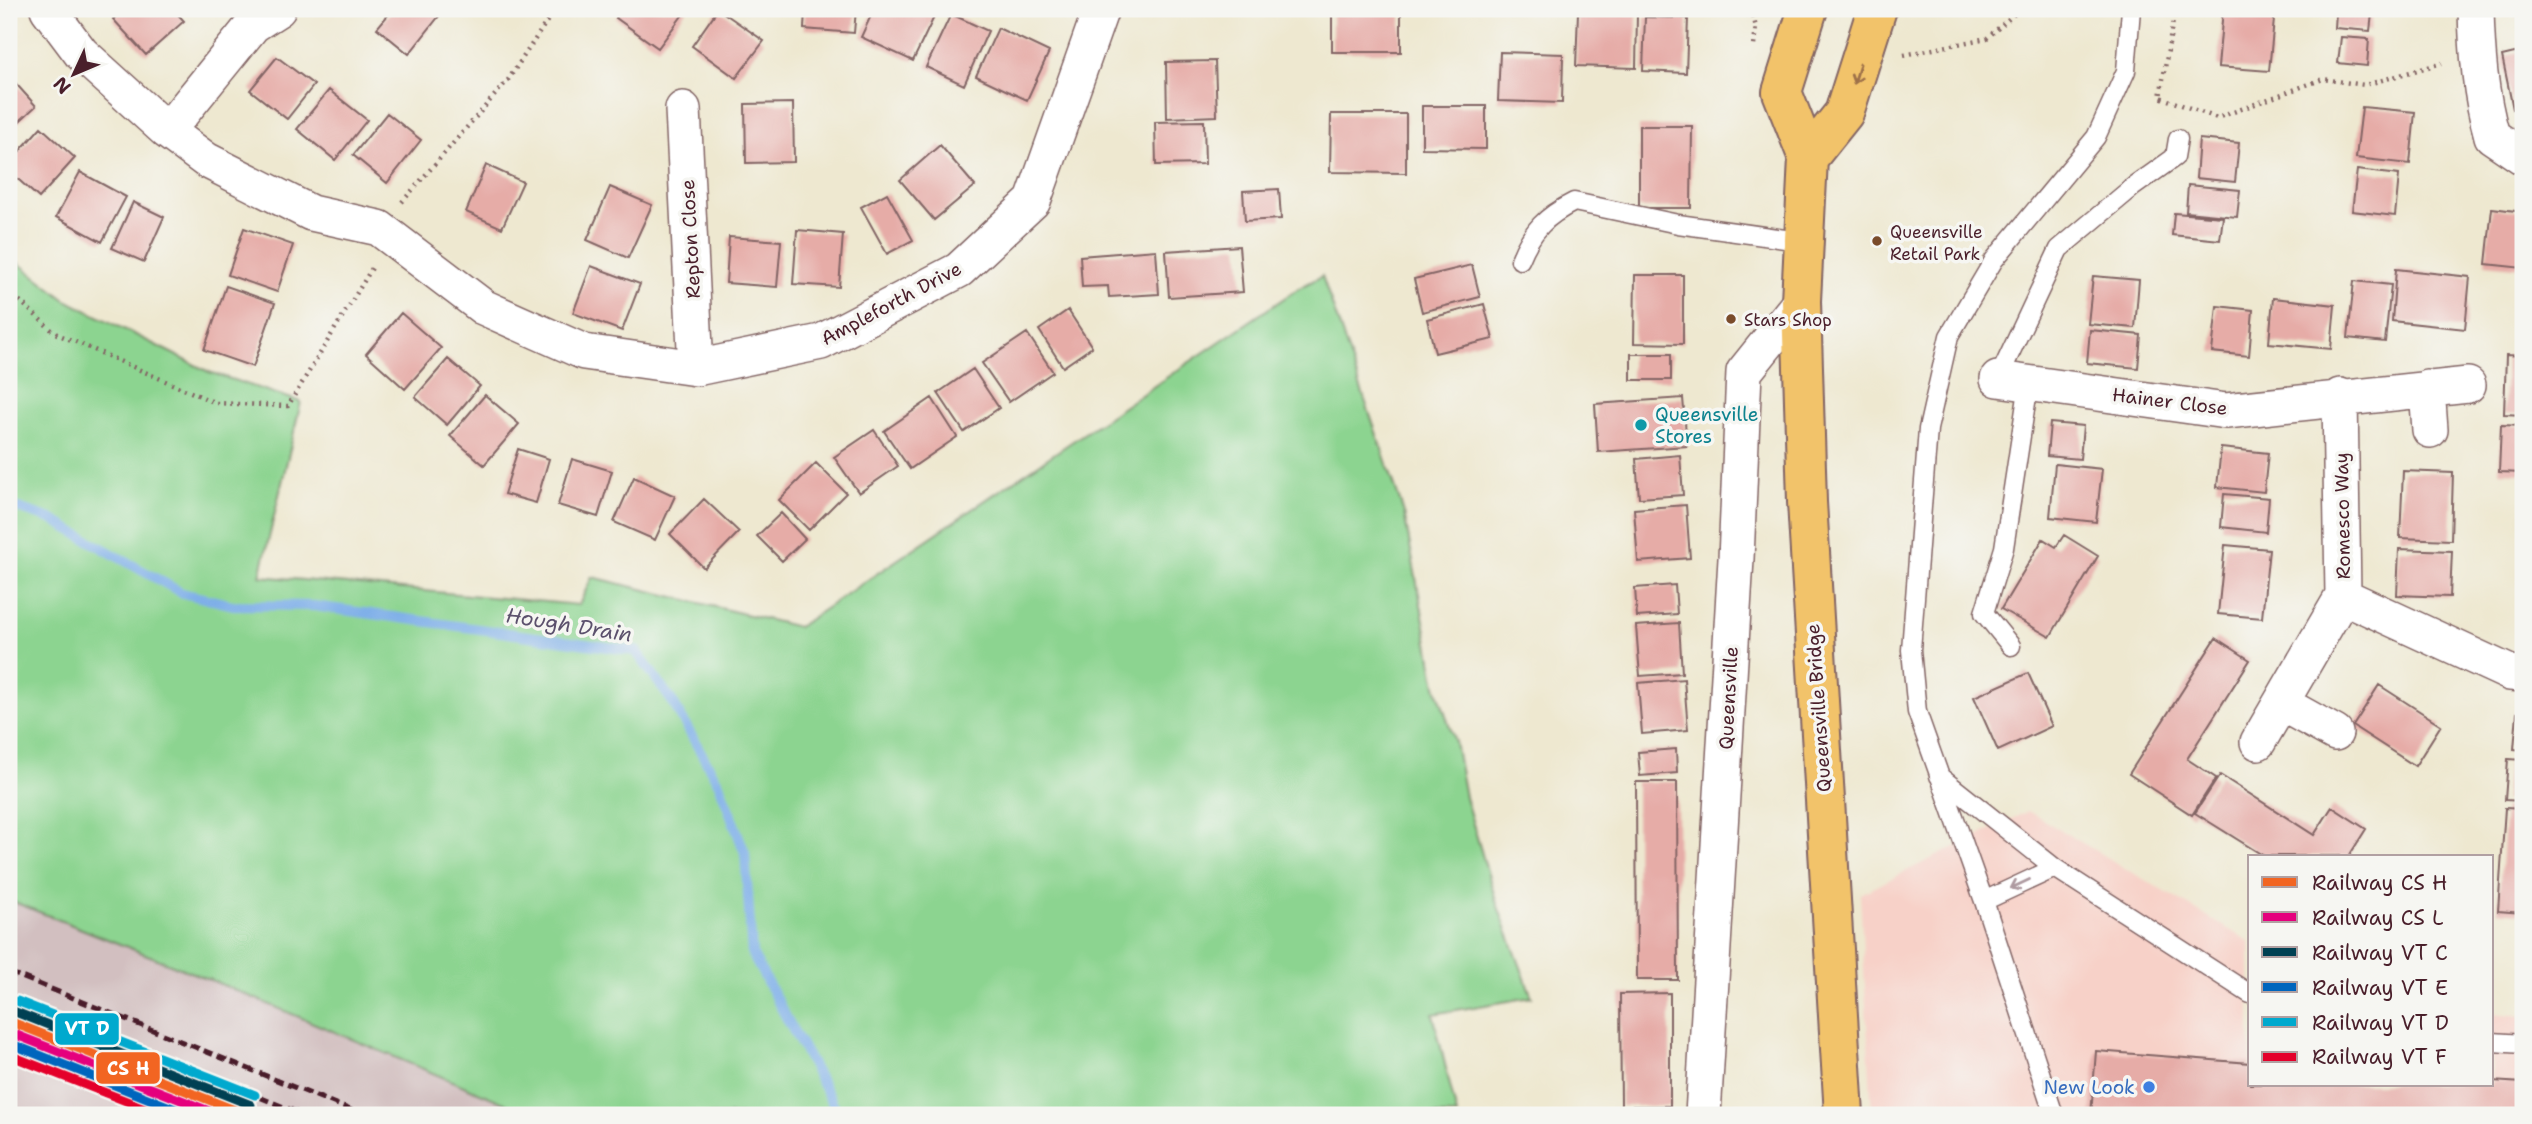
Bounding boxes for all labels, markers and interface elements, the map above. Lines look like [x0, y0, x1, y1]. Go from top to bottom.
north arrow [38, 38, 108, 108]
one-way arrow [1849, 62, 1862, 84]
text: N [48, 71, 76, 100]
street label: Repton Close [675, 179, 706, 299]
place label: Queensville Retail Park [1890, 221, 1983, 265]
marker: Queensville Retail Park [1870, 234, 1884, 248]
street label: Ampleforth Drive [817, 256, 966, 351]
place label: Stars Shop [1744, 309, 1832, 331]
marker: Stars Shop [1724, 312, 1738, 326]
street label: Hainer Close [2111, 382, 2229, 421]
place label: Queensville Stores [1655, 402, 1759, 449]
marker: Queensville Stores [1633, 417, 1649, 433]
street label: Romesco Way [2329, 452, 2356, 580]
water label: Hough Drain [504, 601, 634, 649]
street label: Queensville Bridge [1800, 623, 1837, 793]
street label: Queensville [1713, 646, 1744, 750]
legend [2248, 855, 2494, 1086]
text: Railway CS H [2312, 869, 2447, 897]
one-way arrow [2009, 879, 2030, 892]
text: Railway CS L [2312, 904, 2444, 932]
text: Railway VT C [2312, 939, 2448, 967]
text: Railway VT E [2312, 974, 2448, 1002]
text: Railway VT D [2312, 1009, 2449, 1037]
line badge: VT D [54, 1012, 120, 1046]
text: VT D [64, 1016, 110, 1041]
text: Railway VT F [2312, 1043, 2447, 1071]
line badge: CS H [95, 1051, 161, 1085]
text: CS H [107, 1056, 149, 1081]
place label: New Look [2044, 1075, 2135, 1100]
marker: New Look [2141, 1079, 2157, 1095]

